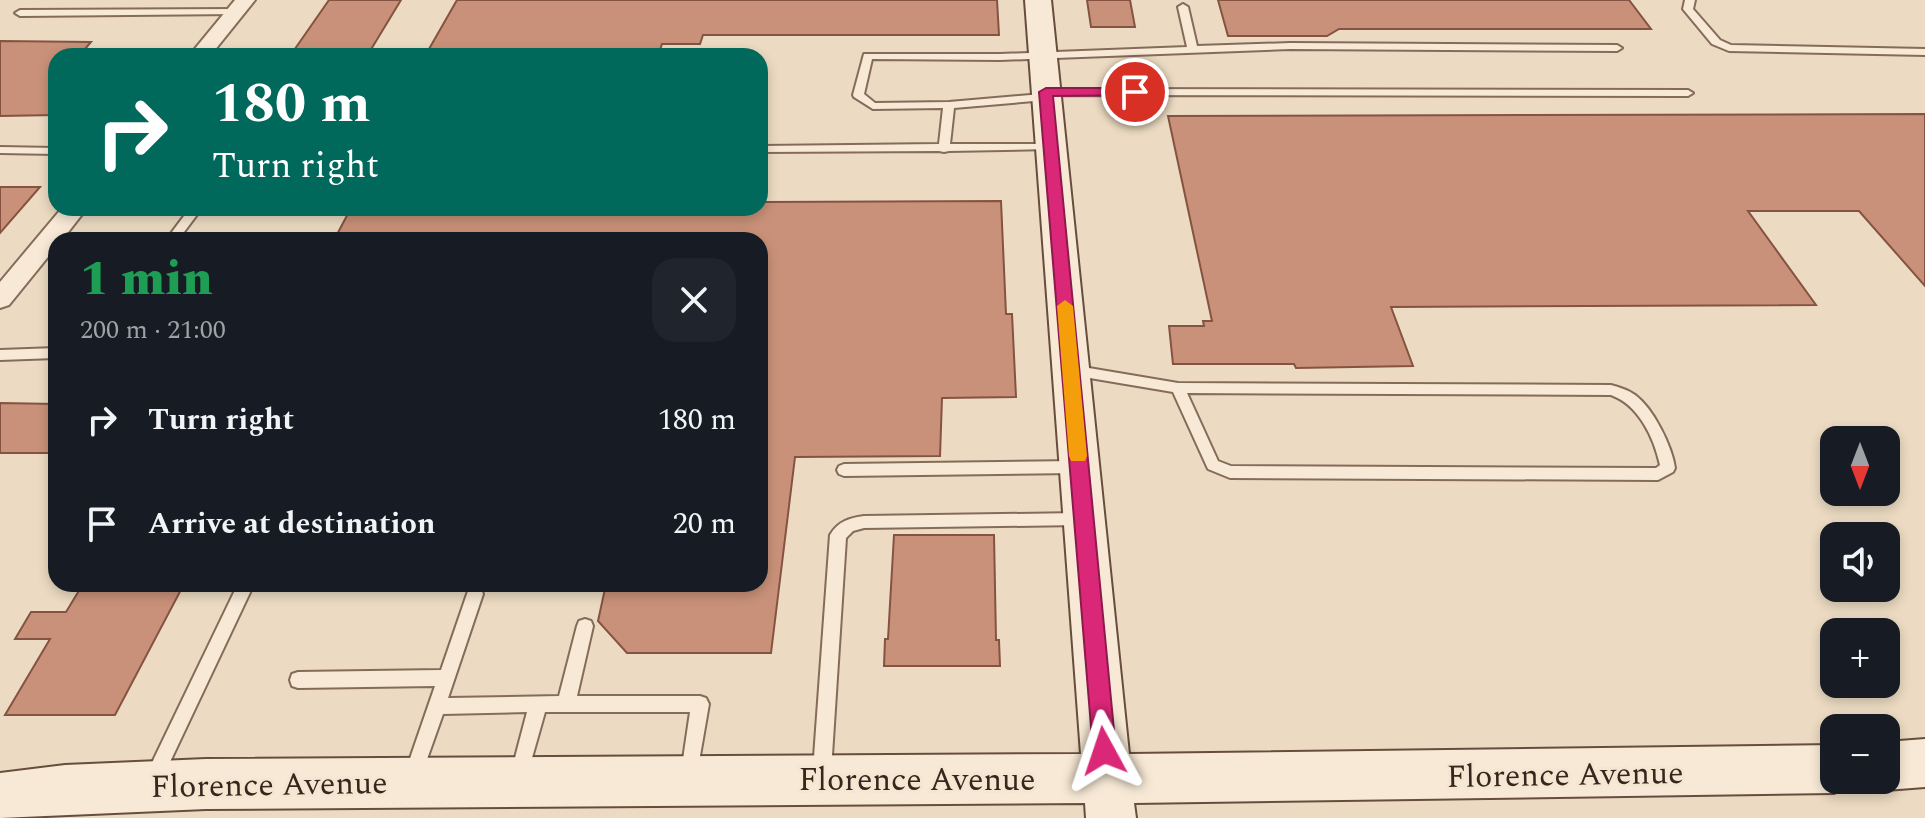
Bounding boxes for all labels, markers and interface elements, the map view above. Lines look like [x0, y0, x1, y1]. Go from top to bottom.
pin [1101, 58, 1169, 126]
text: 180 m [212, 62, 371, 147]
icon: arrive [1113, 70, 1157, 114]
icon: right [80, 80, 184, 184]
text: Turn right [212, 139, 379, 194]
text: 1 min [80, 243, 213, 316]
button: close [652, 258, 736, 342]
text: 200 m · 21:00 [80, 310, 226, 350]
text: Turn right [148, 397, 294, 443]
text: 180 m [658, 397, 736, 443]
icon: right [80, 398, 124, 442]
north arrow [1820, 426, 1900, 506]
map controls [1820, 426, 1900, 794]
text: Arrive at destination [148, 501, 435, 547]
text: 20 m [673, 501, 736, 547]
icon: arrive [80, 502, 124, 546]
button: sound [1820, 522, 1900, 602]
button: + [1820, 618, 1900, 698]
position arrow [1062, 709, 1146, 793]
button: − [1820, 714, 1900, 794]
street label: Florence Avenue [1446, 749, 1684, 802]
street label: Florence Avenue [799, 756, 1035, 805]
street label: Florence Avenue [150, 759, 388, 812]

